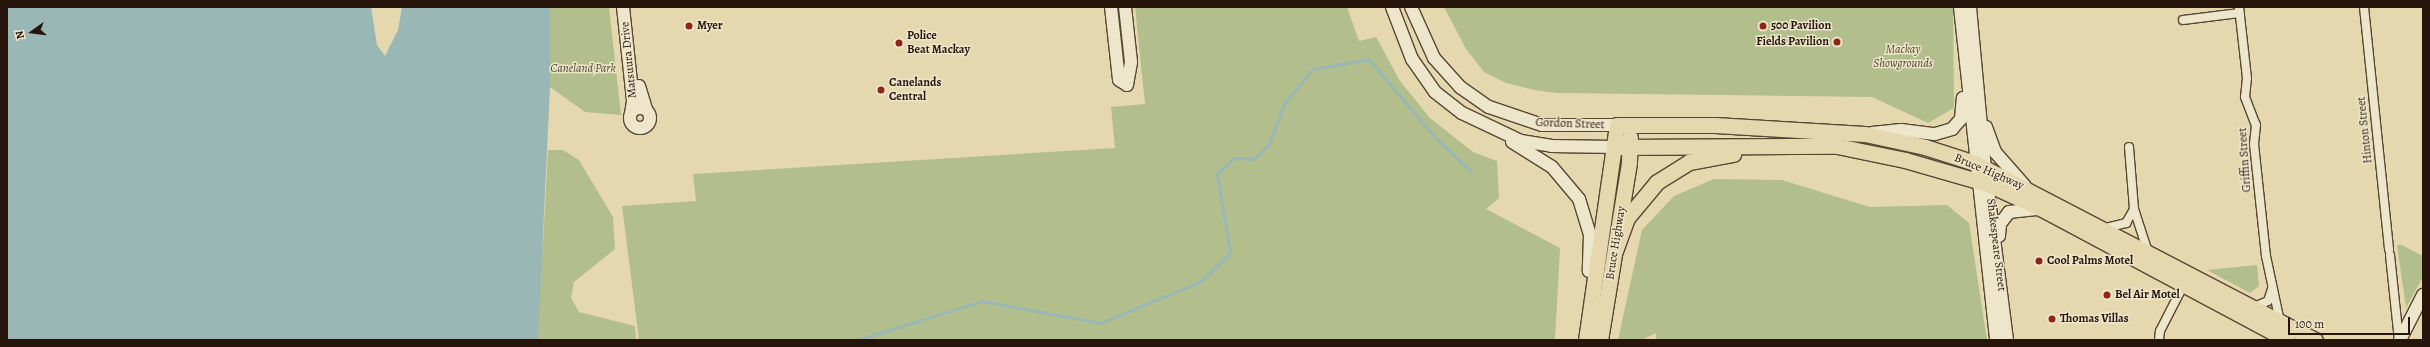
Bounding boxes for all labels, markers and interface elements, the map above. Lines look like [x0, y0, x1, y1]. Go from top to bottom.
north arrow [12, 12, 52, 52]
place label: Myer [697, 19, 723, 33]
place label: 500 Pavilion [1771, 19, 1831, 33]
street label: Matsuura Drive [618, 21, 640, 99]
marker: Myer [684, 21, 694, 31]
marker: 500 Pavilion [1758, 21, 1768, 31]
text: N [12, 29, 28, 41]
place label: Police Beat Mackay [907, 29, 970, 57]
place label: Fields Pavilion [1756, 35, 1829, 49]
marker: Fields Pavilion [1832, 37, 1842, 47]
marker: Police Beat Mackay [894, 38, 904, 48]
park label: Mackay Showgrounds [1873, 43, 1933, 71]
park label: Caneland Park [550, 62, 616, 76]
place label: Canelands Central [889, 76, 941, 104]
marker: Canelands Central [876, 85, 886, 95]
street label: Hinton Street [2354, 96, 2376, 164]
street label: Gordon Street [1535, 116, 1605, 132]
street label: Griffin Street [2236, 127, 2254, 193]
street label: Bruce Highway [1952, 151, 2026, 193]
street label: Shakespeare Street [1983, 198, 2009, 292]
street label: Bruce Highway [1603, 205, 1629, 281]
place label: Cool Palms Motel [2047, 254, 2133, 268]
marker: Cool Palms Motel [2034, 256, 2044, 266]
place label: Bel Air Motel [2115, 288, 2180, 302]
marker: Bel Air Motel [2102, 290, 2112, 300]
scale bar [2290, 309, 2412, 335]
place label: Thomas Villas [2060, 312, 2129, 326]
marker: Thomas Villas [2047, 314, 2057, 324]
text: 100 m [2295, 316, 2324, 332]

